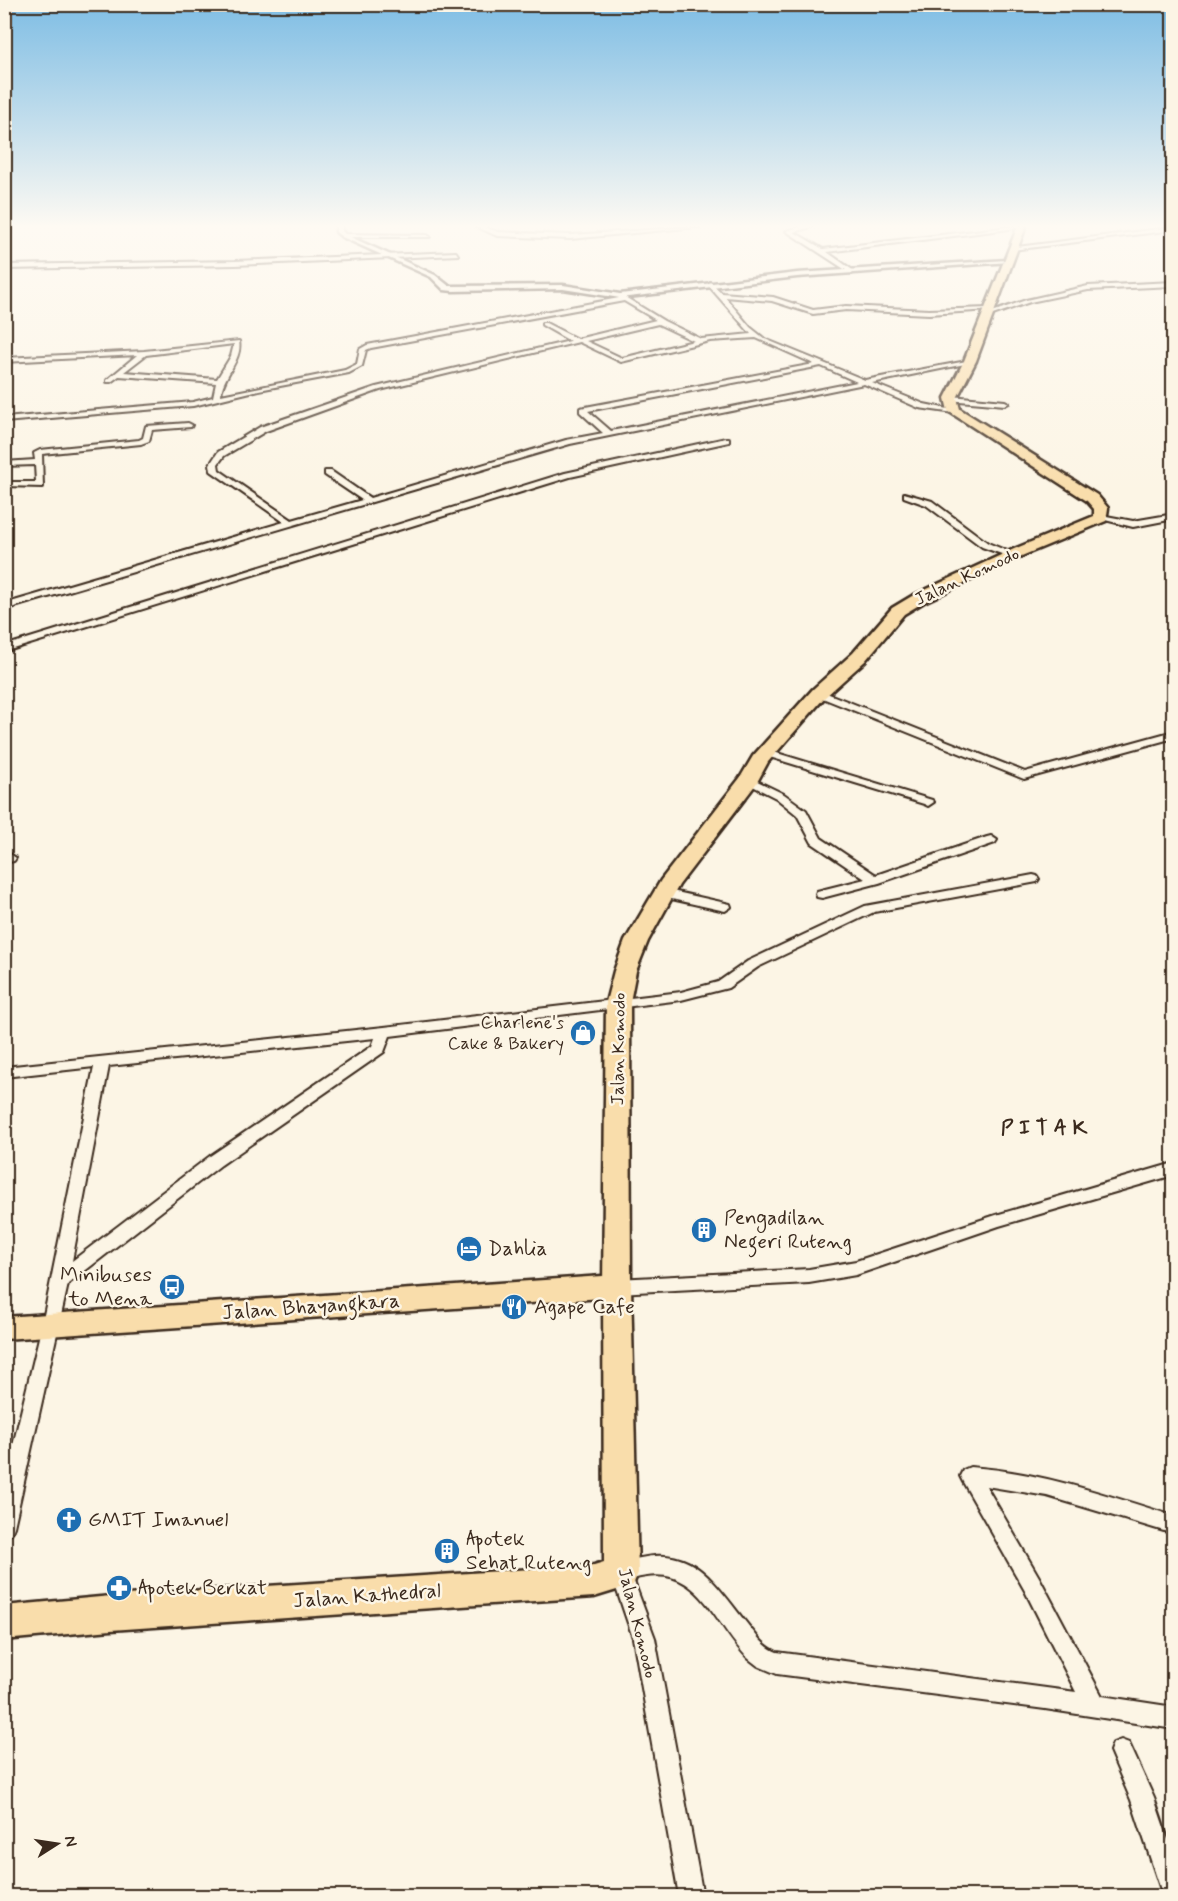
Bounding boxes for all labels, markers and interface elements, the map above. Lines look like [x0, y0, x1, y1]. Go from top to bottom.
street label: Jalan Komodo [911, 542, 1023, 612]
street label: Jalan Komodo [606, 992, 632, 1106]
place label: Charlene's Cake & Bakery [448, 1011, 564, 1056]
shop icon: Charlene's Cake & Bakery [568, 1018, 598, 1048]
district label: P I T A K [1001, 1114, 1088, 1142]
place label: Pengadilan Negeri Ruteng [724, 1204, 852, 1258]
building icon: Pengadilan Negeri Ruteng [689, 1215, 719, 1245]
hotel icon: Dahlia [454, 1234, 484, 1264]
place label: Dahlia [488, 1235, 547, 1263]
place label: Minibuses to Mena [60, 1261, 152, 1313]
bus stop icon: Minibuses to Mena [157, 1272, 187, 1302]
street label: Jalan Bhayangkara [221, 1287, 401, 1329]
restaurant icon: Agape Cafe [499, 1292, 529, 1322]
place label: Agape Cafe [534, 1293, 635, 1321]
church icon: GMIT Imanuel [54, 1505, 84, 1535]
place label: GMIT Imanuel [88, 1506, 228, 1534]
place label: Apotek Sehat Ruteng [466, 1525, 591, 1577]
building icon: Apotek Sehat Ruteng [432, 1536, 462, 1566]
street label: Jalan Komodo [612, 1565, 662, 1681]
pharmacy icon: Apotek Berkat [104, 1573, 134, 1603]
place label: Apotek Berkat [138, 1574, 267, 1603]
street label: Jalan Kathedral [292, 1577, 442, 1615]
north arrow [27, 1814, 87, 1874]
text: N [59, 1834, 82, 1849]

